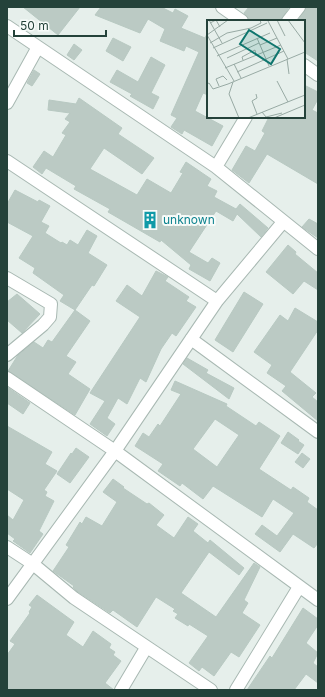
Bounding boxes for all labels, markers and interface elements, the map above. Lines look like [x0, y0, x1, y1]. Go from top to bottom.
scale bar [14, 12, 106, 38]
text: 50 m [20, 18, 49, 33]
inset map [207, 20, 305, 118]
building icon: unknown [140, 210, 160, 230]
place label: unknown [163, 212, 215, 227]

